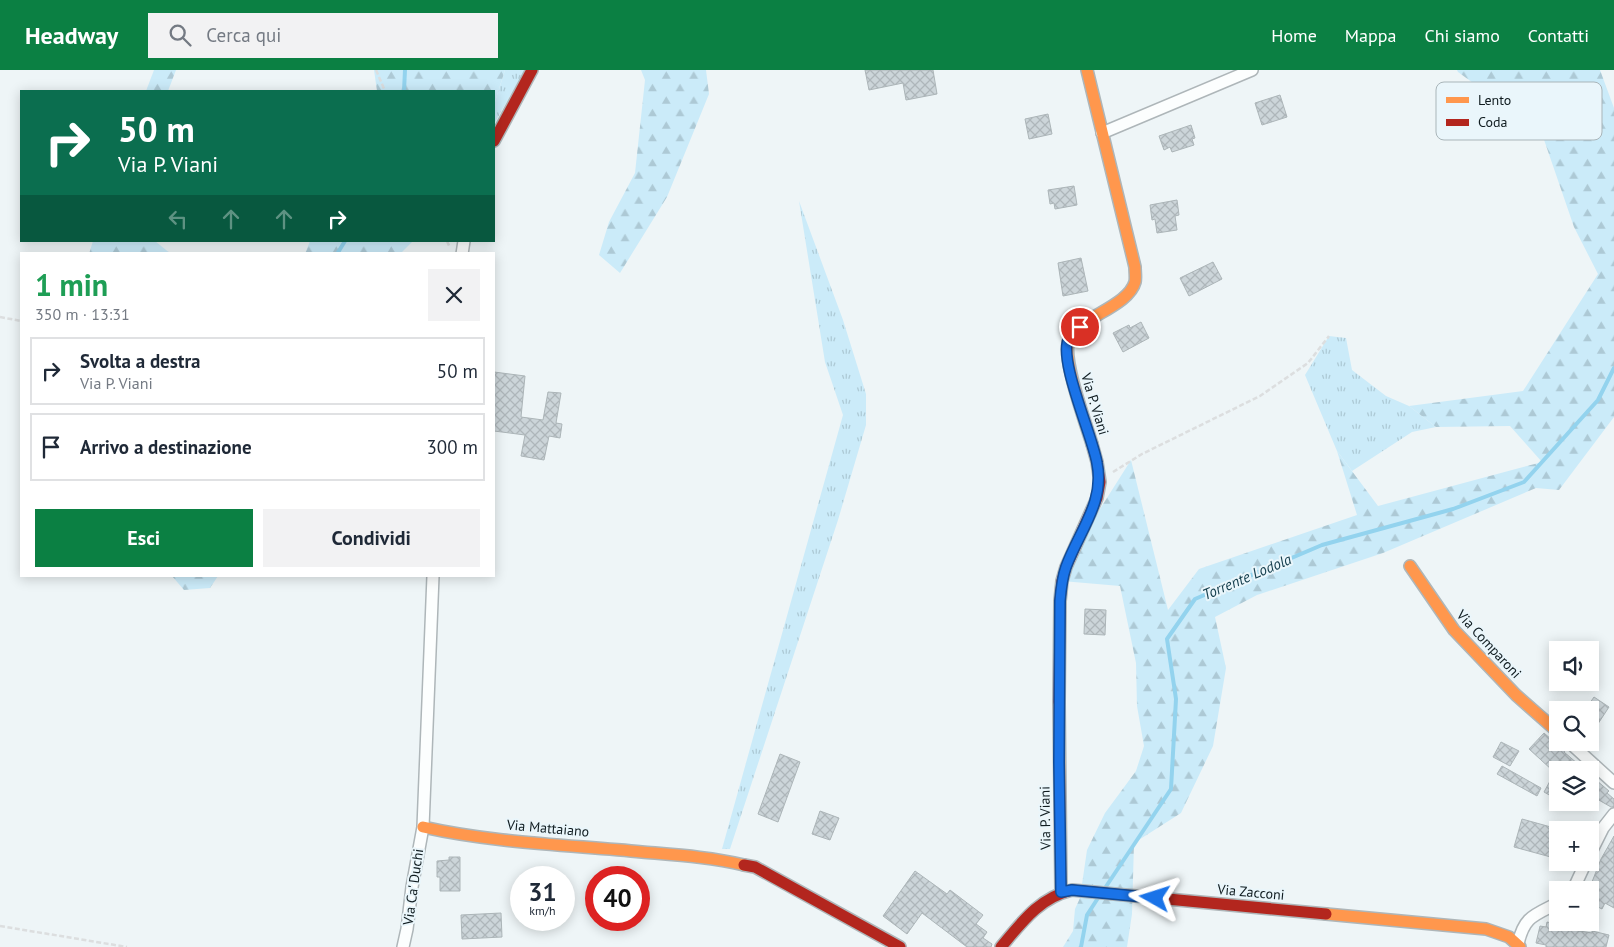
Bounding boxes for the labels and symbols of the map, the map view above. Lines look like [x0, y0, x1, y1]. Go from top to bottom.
legend [1436, 82, 1602, 140]
text: Lento [1478, 91, 1511, 109]
text: Coda [1478, 113, 1508, 131]
pin [1059, 306, 1101, 348]
street label: Via P. Viani [1077, 370, 1113, 437]
water label: Torrente Lodola [1199, 549, 1295, 604]
street label: Via Comparoni [1452, 605, 1525, 682]
street label: Via P. Viani [1035, 786, 1055, 851]
street label: Via Mattaiano [505, 815, 590, 841]
street label: Via Ca' Duchi [399, 848, 427, 927]
speed limit sign: 40 [585, 866, 650, 931]
position arrow [1128, 871, 1180, 923]
street label: Via Zacconi [1216, 880, 1285, 904]

